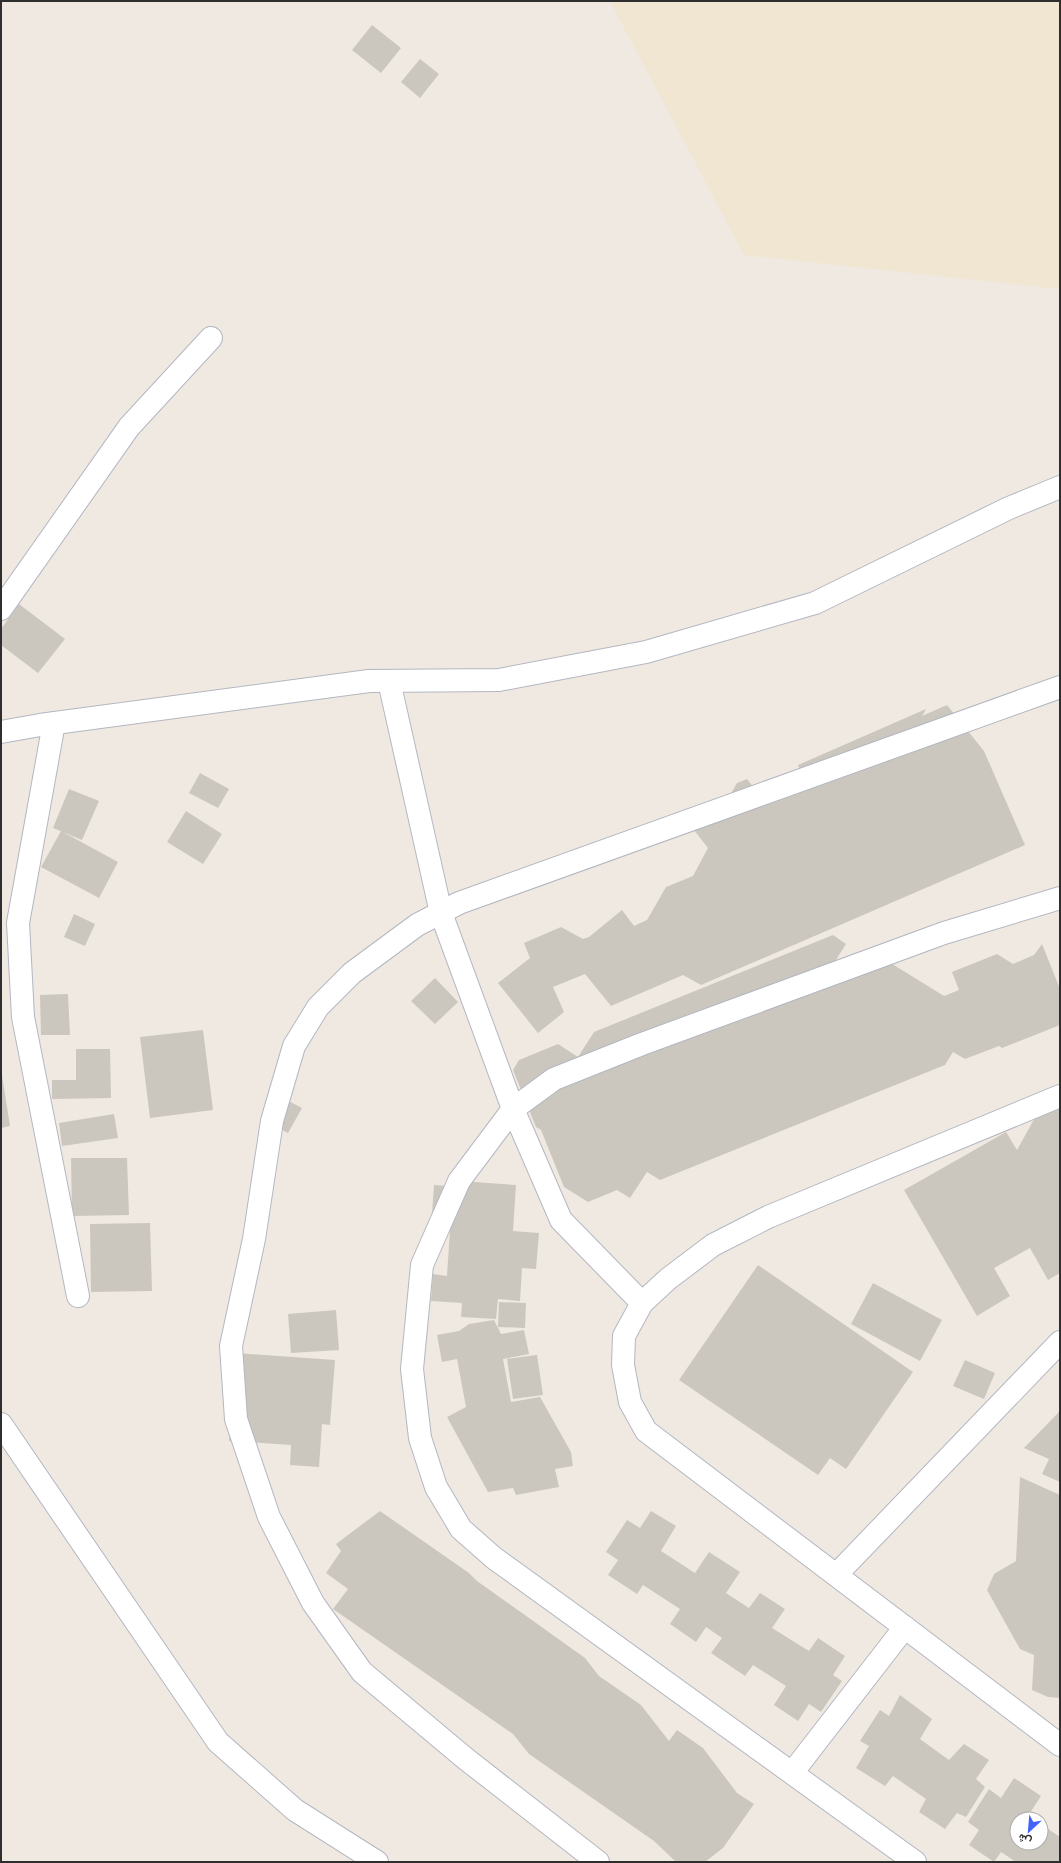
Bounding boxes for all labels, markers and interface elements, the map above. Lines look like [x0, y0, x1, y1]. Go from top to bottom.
north arrow [1009, 1811, 1049, 1851]
text: ش [1016, 1831, 1034, 1849]

